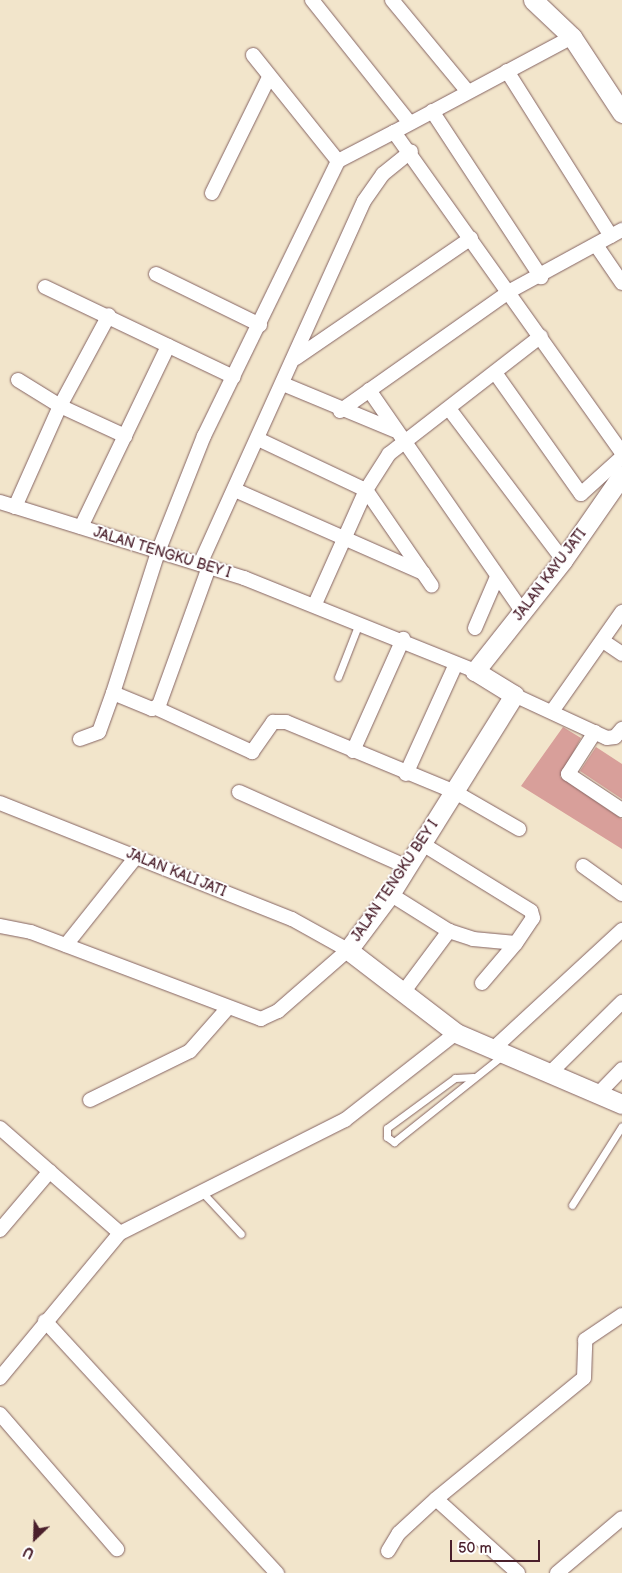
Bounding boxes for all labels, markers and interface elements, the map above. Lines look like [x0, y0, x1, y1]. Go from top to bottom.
street label: JALAN TENGKU BEY I [91, 524, 233, 582]
street label: JALAN KAYU JATI [510, 526, 590, 624]
street label: JALAN TENGKU BEY I [348, 817, 442, 945]
street label: JALAN KALI JATI [123, 845, 229, 901]
north arrow [10, 1513, 60, 1563]
scale bar [452, 1530, 542, 1562]
text: 50 m [458, 1539, 492, 1558]
text: U [21, 1542, 37, 1562]

